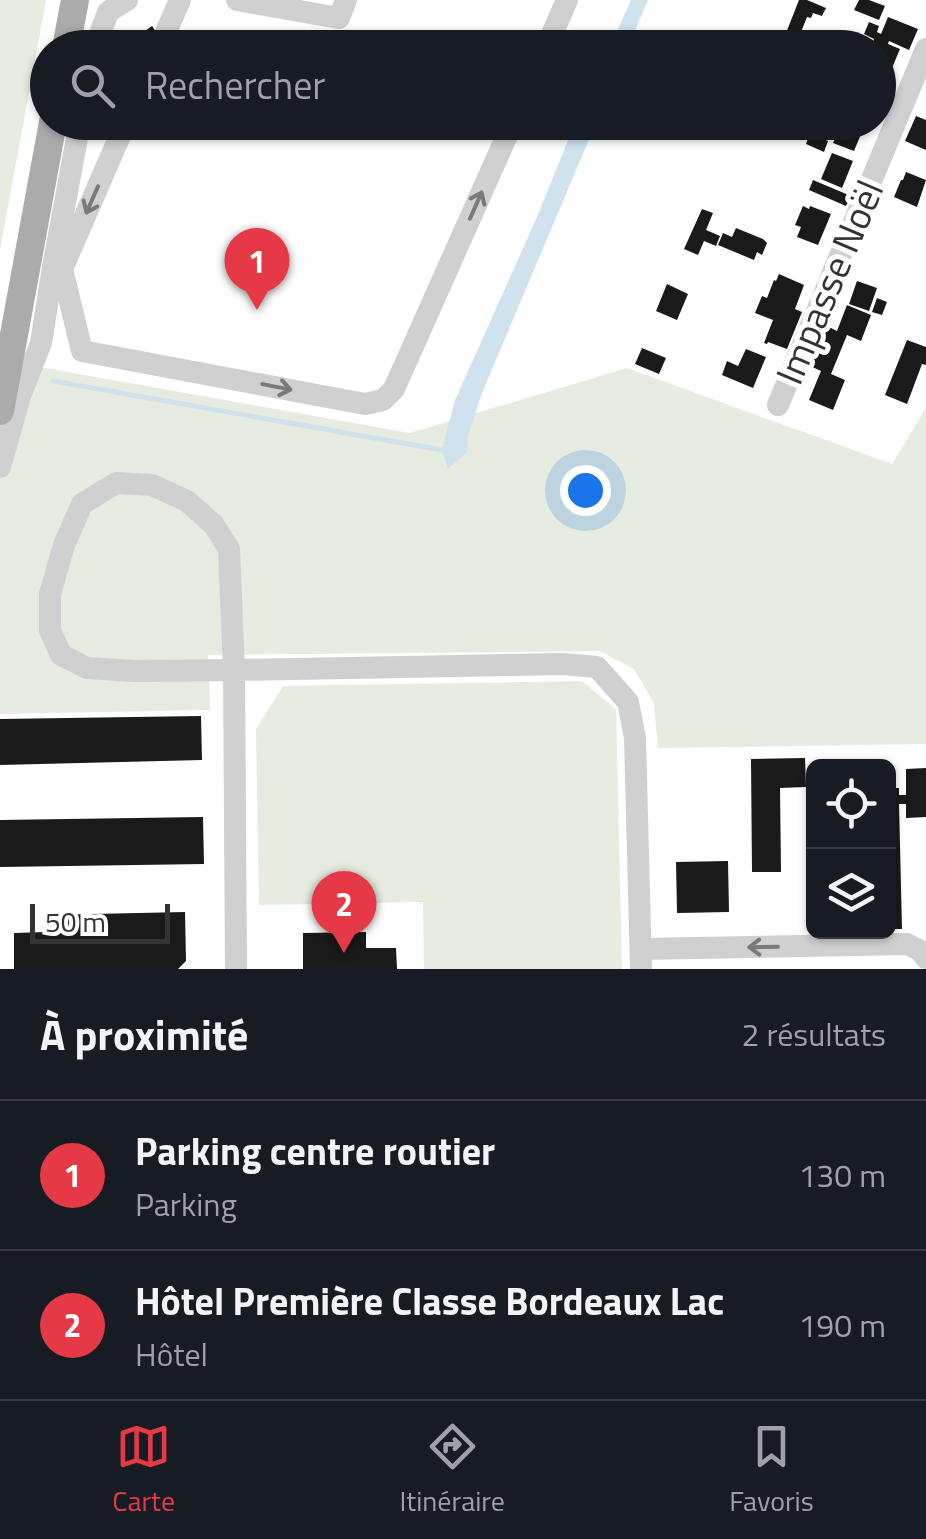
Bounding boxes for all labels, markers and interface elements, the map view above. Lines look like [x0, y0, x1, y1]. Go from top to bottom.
search box [30, 30, 896, 140]
text: Rechercher [145, 56, 326, 114]
icon: search [65, 58, 120, 113]
street label: Impasse Noël [760, 171, 898, 393]
one-way arrow [82, 184, 100, 215]
one-way arrow [468, 190, 486, 221]
pin: 1 [224, 228, 290, 310]
one-way arrow [260, 379, 292, 398]
your location [560, 465, 611, 516]
map controls [806, 759, 896, 939]
button: locate [806, 759, 896, 849]
button: layers [806, 849, 896, 939]
pin: 2 [312, 870, 376, 953]
scale bar [30, 899, 170, 944]
text: 50 m [45, 900, 106, 943]
one-way arrow [748, 938, 780, 956]
text: À proximité [40, 1002, 248, 1066]
text: 2 résultats [741, 1010, 886, 1058]
text: Parking centre routier [135, 1122, 495, 1180]
text: 1 [64, 1151, 81, 1199]
text: 130 m [798, 1151, 886, 1199]
text: Parking [135, 1180, 237, 1228]
text: Hôtel Première Classe Bordeaux Lac [135, 1272, 724, 1330]
text: 2 [64, 1301, 81, 1349]
text: 190 m [798, 1301, 886, 1349]
text: Hôtel [135, 1330, 208, 1378]
tab: Carte [112, 1419, 175, 1522]
tab: Itinéraire [399, 1419, 505, 1522]
tab: Favoris [729, 1419, 814, 1522]

